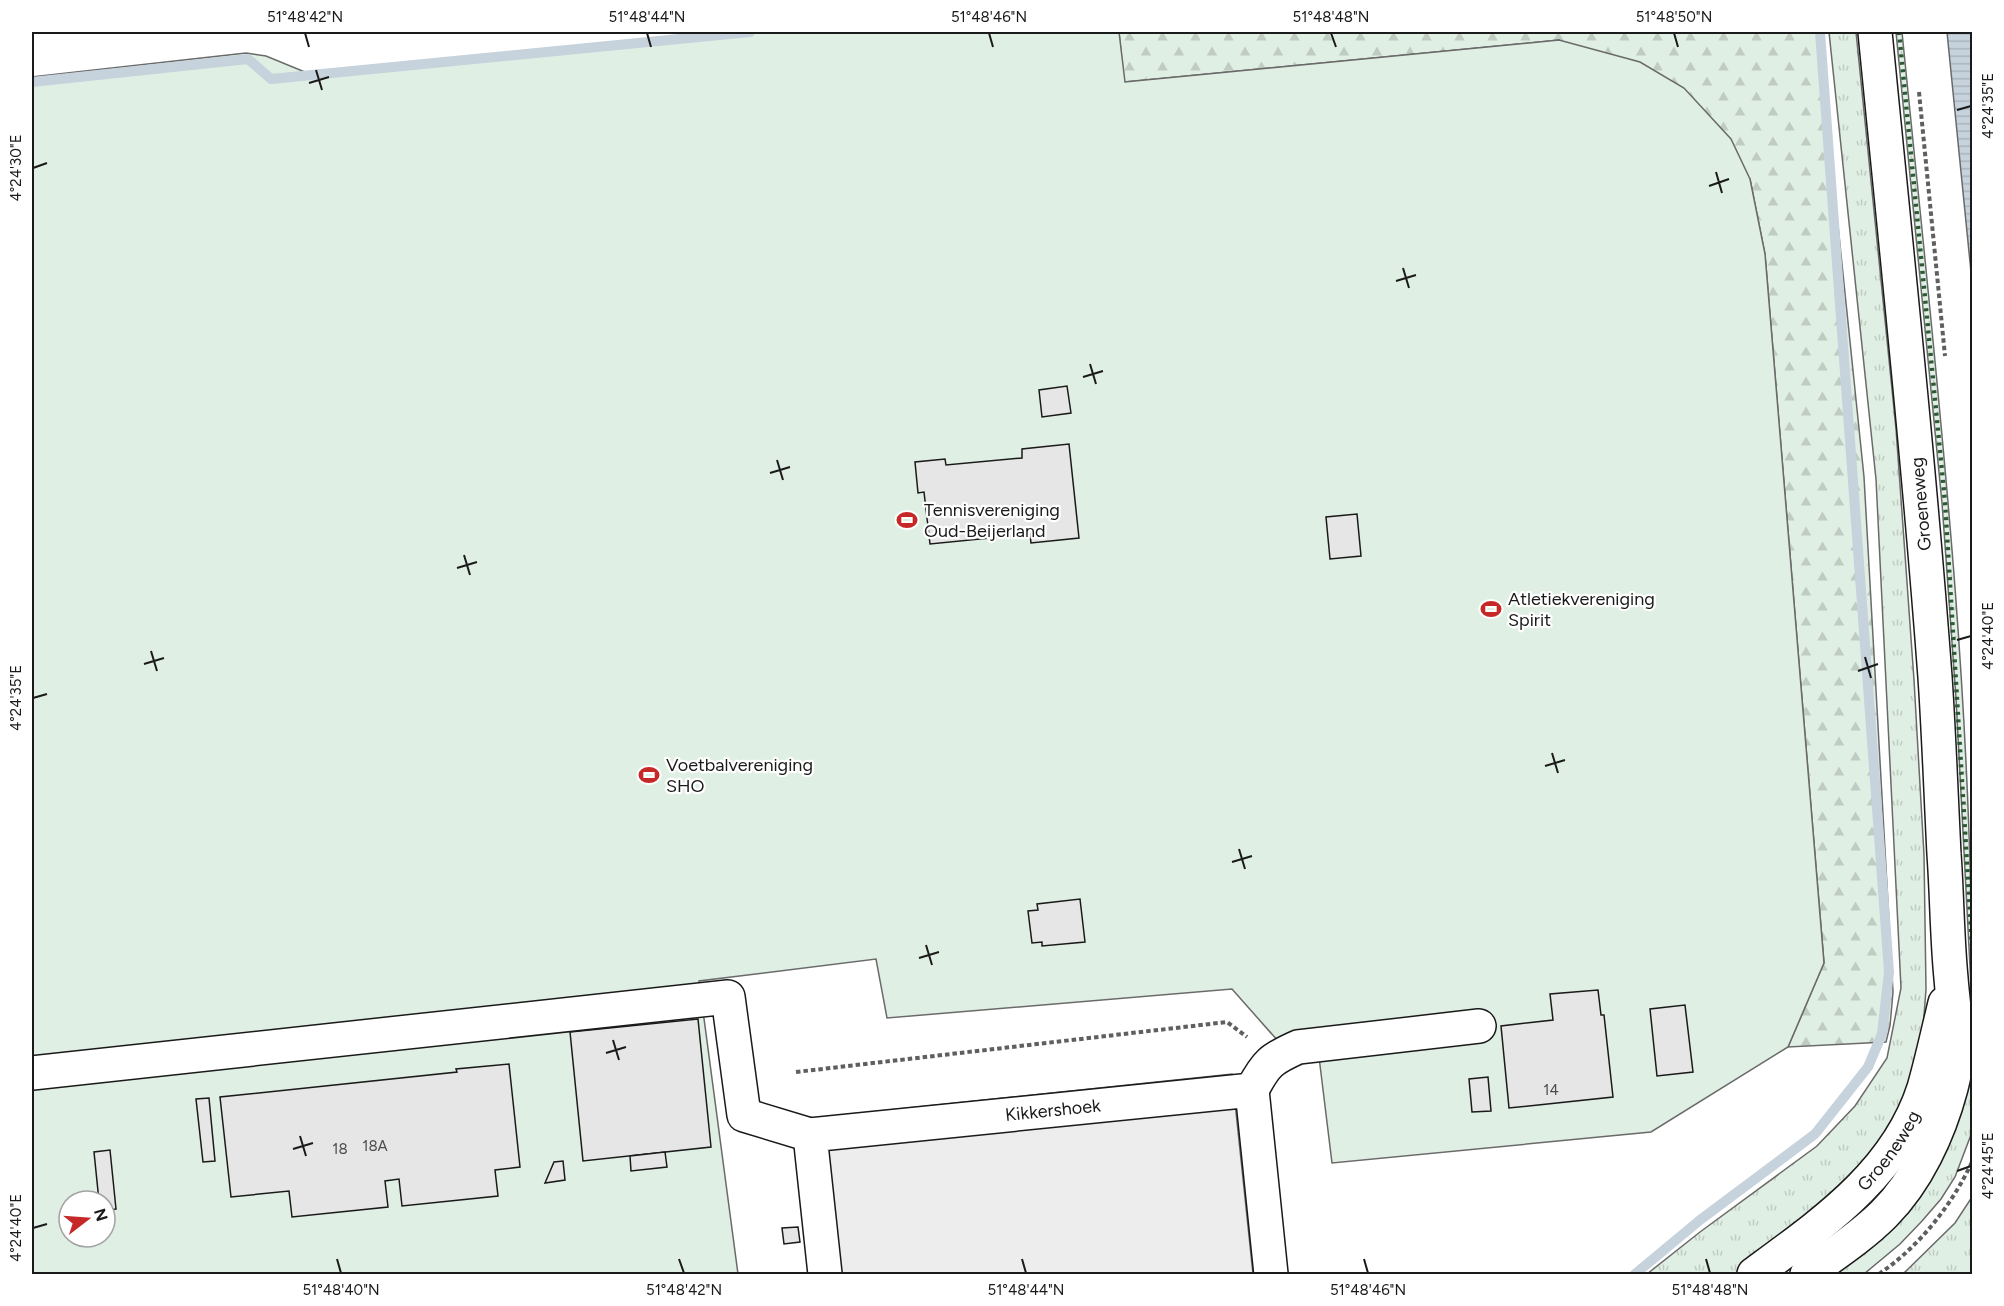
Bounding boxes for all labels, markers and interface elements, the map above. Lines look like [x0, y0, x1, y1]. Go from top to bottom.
text: 51°48'42"N [267, 8, 343, 26]
text: 51°48'44"N [609, 8, 685, 26]
text: 51°48'46"N [951, 8, 1027, 26]
text: 51°48'48"N [1293, 8, 1369, 26]
text: 51°48'50"N [1636, 8, 1712, 26]
text: 4°24'35"E [1979, 73, 1997, 139]
text: 4°24'30"E [7, 134, 25, 202]
street label: Groeneweg [1906, 456, 1936, 552]
place label: Tennisvereniging Oud-Beijerland [924, 499, 1060, 542]
sports icon: Tennisvereniging Oud-Beijerland [895, 508, 919, 532]
place label: Atletiekvereniging Spirit [1508, 588, 1655, 631]
sports icon: Atletiekvereniging Spirit [1479, 597, 1503, 621]
text: 4°24'40"E [1979, 602, 1997, 670]
text: 4°24'35"E [7, 665, 25, 731]
place label: Voetbalvereniging SHO [666, 754, 813, 797]
sports icon: Voetbalvereniging SHO [637, 763, 661, 787]
house number: 14 [1543, 1081, 1559, 1099]
street label: Kikkershoek [1004, 1094, 1102, 1126]
street label: Groeneweg [1853, 1107, 1925, 1196]
text: 4°24'45"E [1979, 1132, 1997, 1200]
house number: 18A [362, 1137, 388, 1155]
house number: 18 [332, 1140, 348, 1158]
north arrow [57, 1189, 117, 1249]
text: 4°24'40"E [7, 1194, 25, 1262]
text: N [90, 1206, 112, 1223]
text: 51°48'40"N [302, 1281, 380, 1299]
text: 51°48'42"N [646, 1281, 722, 1299]
text: 51°48'44"N [988, 1281, 1064, 1299]
text: 51°48'46"N [1330, 1281, 1406, 1299]
text: 51°48'48"N [1672, 1281, 1748, 1299]

